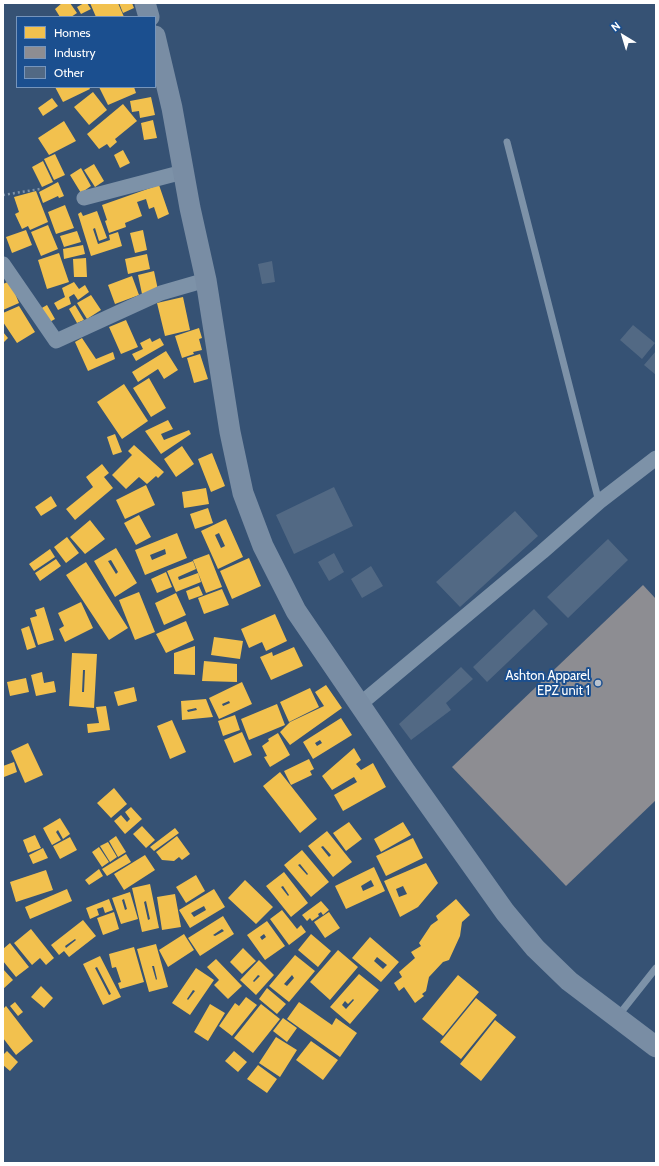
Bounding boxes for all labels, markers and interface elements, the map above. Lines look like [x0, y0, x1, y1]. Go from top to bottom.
legend [16, 16, 156, 88]
north arrow [603, 16, 643, 56]
text: N [608, 19, 623, 34]
text: Homes [54, 25, 91, 40]
text: Industry [54, 45, 95, 60]
text: Other [54, 65, 84, 80]
place label: Ashton Apparel EPZ unit 1 [506, 668, 590, 699]
marker: Ashton Apparel EPZ unit 1 [593, 678, 603, 688]

